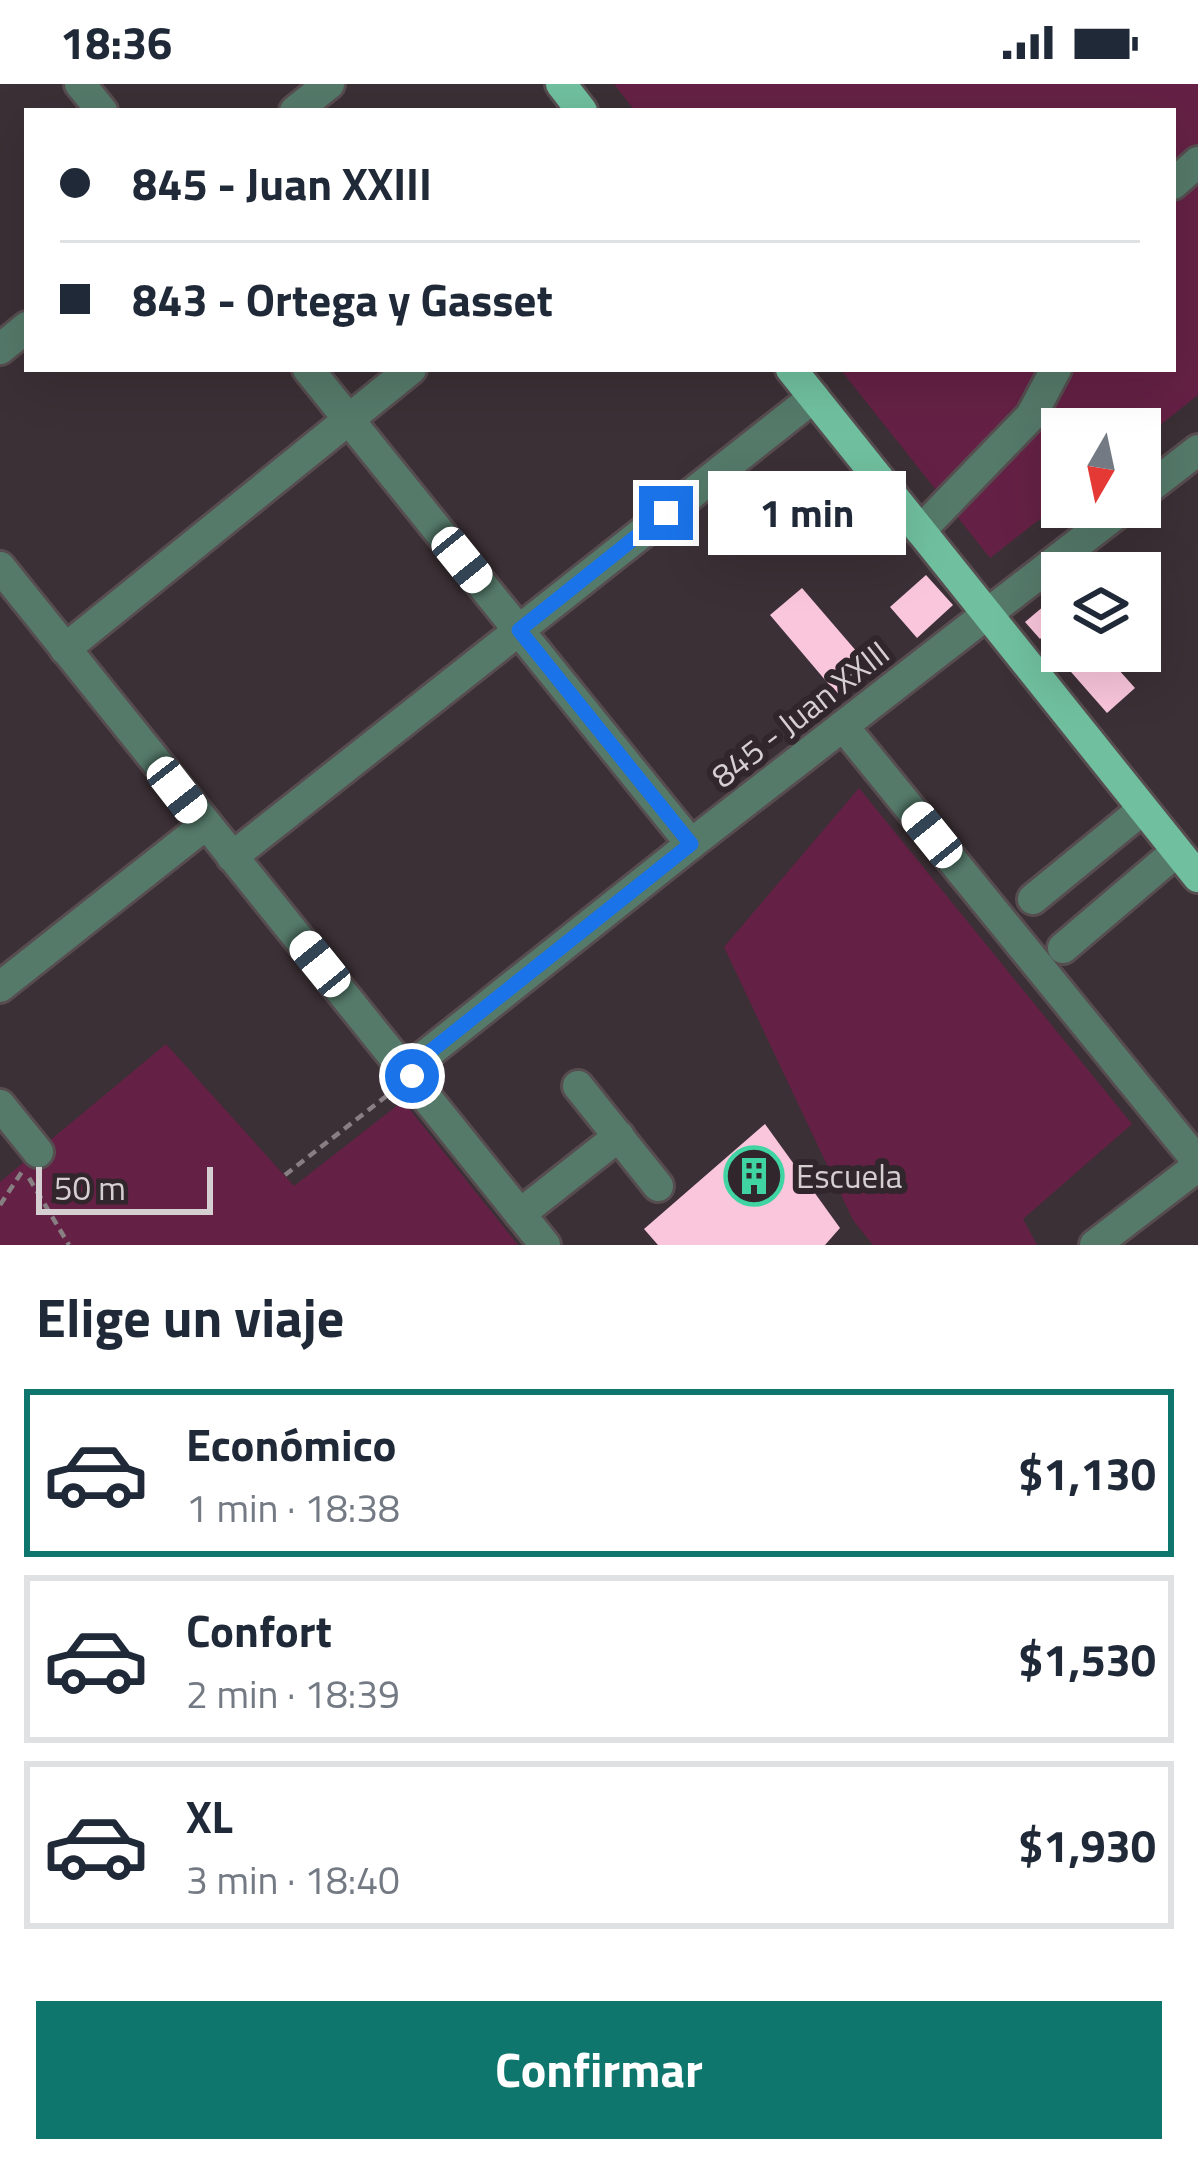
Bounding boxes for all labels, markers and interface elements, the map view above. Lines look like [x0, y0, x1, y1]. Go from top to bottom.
text: 18:36 [60, 8, 172, 76]
text: 845 - Juan XXIII [132, 149, 432, 217]
text: 843 - Ortega y Gasset [132, 265, 553, 333]
north arrow [1041, 408, 1161, 528]
map controls [1041, 408, 1161, 672]
callout: 1 min [708, 471, 906, 555]
text: 1 min [760, 483, 854, 542]
route end [639, 486, 693, 540]
car [425, 521, 499, 599]
button: layers [1041, 552, 1161, 672]
street label: 845 - Juan XXIII [700, 628, 900, 800]
car [141, 751, 213, 829]
car [895, 796, 969, 874]
car [283, 925, 357, 1003]
route start [385, 1049, 439, 1103]
building icon: Escuela [723, 1145, 785, 1207]
place label: Escuela [796, 1151, 902, 1201]
scale bar [36, 1161, 213, 1214]
text: 50 m [54, 1163, 126, 1213]
text: Elige un viaje [36, 1276, 344, 1358]
text: Económico [186, 1410, 397, 1478]
icon: car [42, 1419, 150, 1527]
text: $1,130 [1018, 1439, 1156, 1507]
text: 1 min · 18:38 [186, 1478, 400, 1537]
text: Confort [186, 1596, 332, 1664]
icon: car [42, 1605, 150, 1713]
text: $1,530 [1018, 1625, 1156, 1693]
text: 2 min · 18:39 [186, 1664, 400, 1723]
text: XL [186, 1782, 233, 1850]
icon: car [42, 1791, 150, 1899]
text: $1,930 [1018, 1811, 1156, 1879]
text: 3 min · 18:40 [186, 1850, 400, 1909]
button: Confirmar [36, 2001, 1162, 2139]

